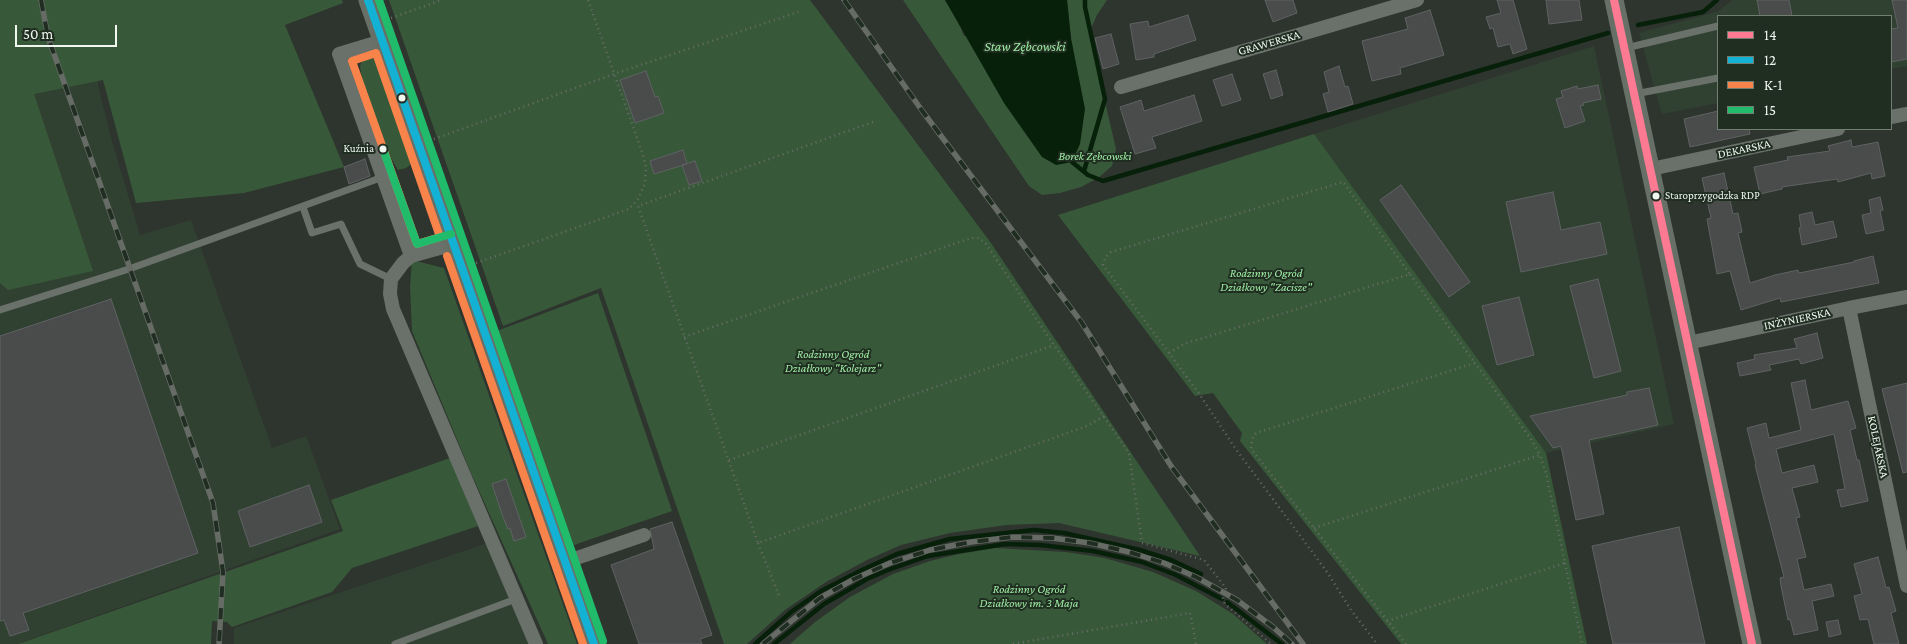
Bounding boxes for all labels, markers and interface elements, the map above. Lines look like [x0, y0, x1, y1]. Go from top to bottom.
scale bar [18, 15, 120, 47]
legend [1717, 15, 1892, 130]
text: 50 m [23, 26, 53, 42]
street label: GRAWERSKA [1236, 27, 1302, 59]
text: 14 [1764, 27, 1777, 43]
water label: Staw Zębcowski [984, 39, 1066, 55]
text: 12 [1764, 52, 1776, 68]
text: K-1 [1764, 77, 1783, 93]
unlabelled marker [397, 93, 407, 103]
text: 15 [1764, 102, 1776, 118]
street label: DEKARSKA [1716, 136, 1772, 162]
place label: Kuźnia [343, 142, 374, 156]
marker: Kuźnia [378, 144, 388, 154]
park label: Borek Zębcowski [1058, 149, 1132, 163]
place label: Staroprzygodzka RDP [1665, 189, 1760, 203]
marker: Staroprzygodzka RDP [1651, 191, 1661, 201]
park label: Rodzinny Ogród Działkowy "Zacisze" [1220, 266, 1312, 294]
street label: INŻYNIERSKA [1762, 305, 1832, 333]
park label: Rodzinny Ogród Działkowy "Kolejarz" [785, 347, 881, 375]
street label: KOLEJARSKA [1864, 415, 1892, 479]
park label: Rodzinny Ogród Działkowy im. 3 Maja [980, 582, 1078, 610]

